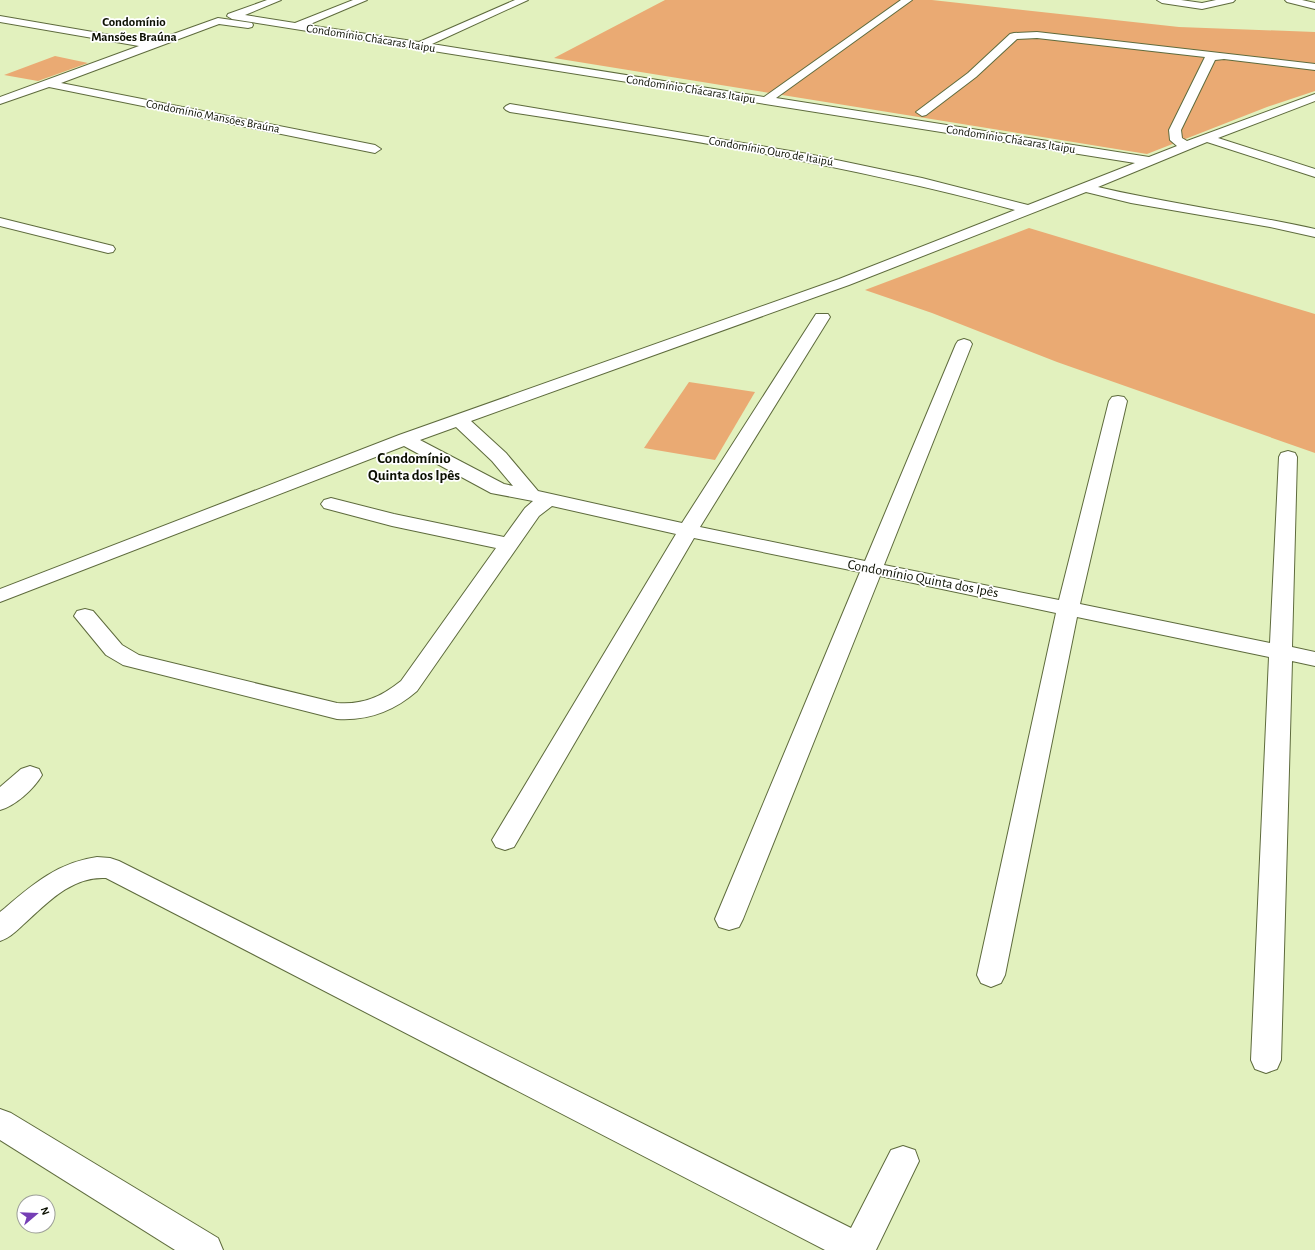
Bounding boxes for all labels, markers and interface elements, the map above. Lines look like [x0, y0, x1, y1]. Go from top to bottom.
district label: Condomínio Mansões Braúna [91, 16, 177, 44]
street label: Condomínio Chácaras Itaipu [306, 22, 436, 54]
street label: Condomínio Chácaras Itaipu [626, 73, 756, 105]
street label: Condomínio Mansões Braúna [145, 97, 281, 135]
street label: Condomínio Chácaras Itaipu [946, 123, 1076, 155]
street label: Condomínio Ouro de Itaipú [708, 134, 834, 168]
district label: Condomínio Quinta dos Ipês [368, 451, 460, 483]
street label: Condomínio Quinta dos Ipês [846, 557, 1000, 601]
north arrow [16, 1194, 56, 1234]
text: N [39, 1205, 51, 1216]

